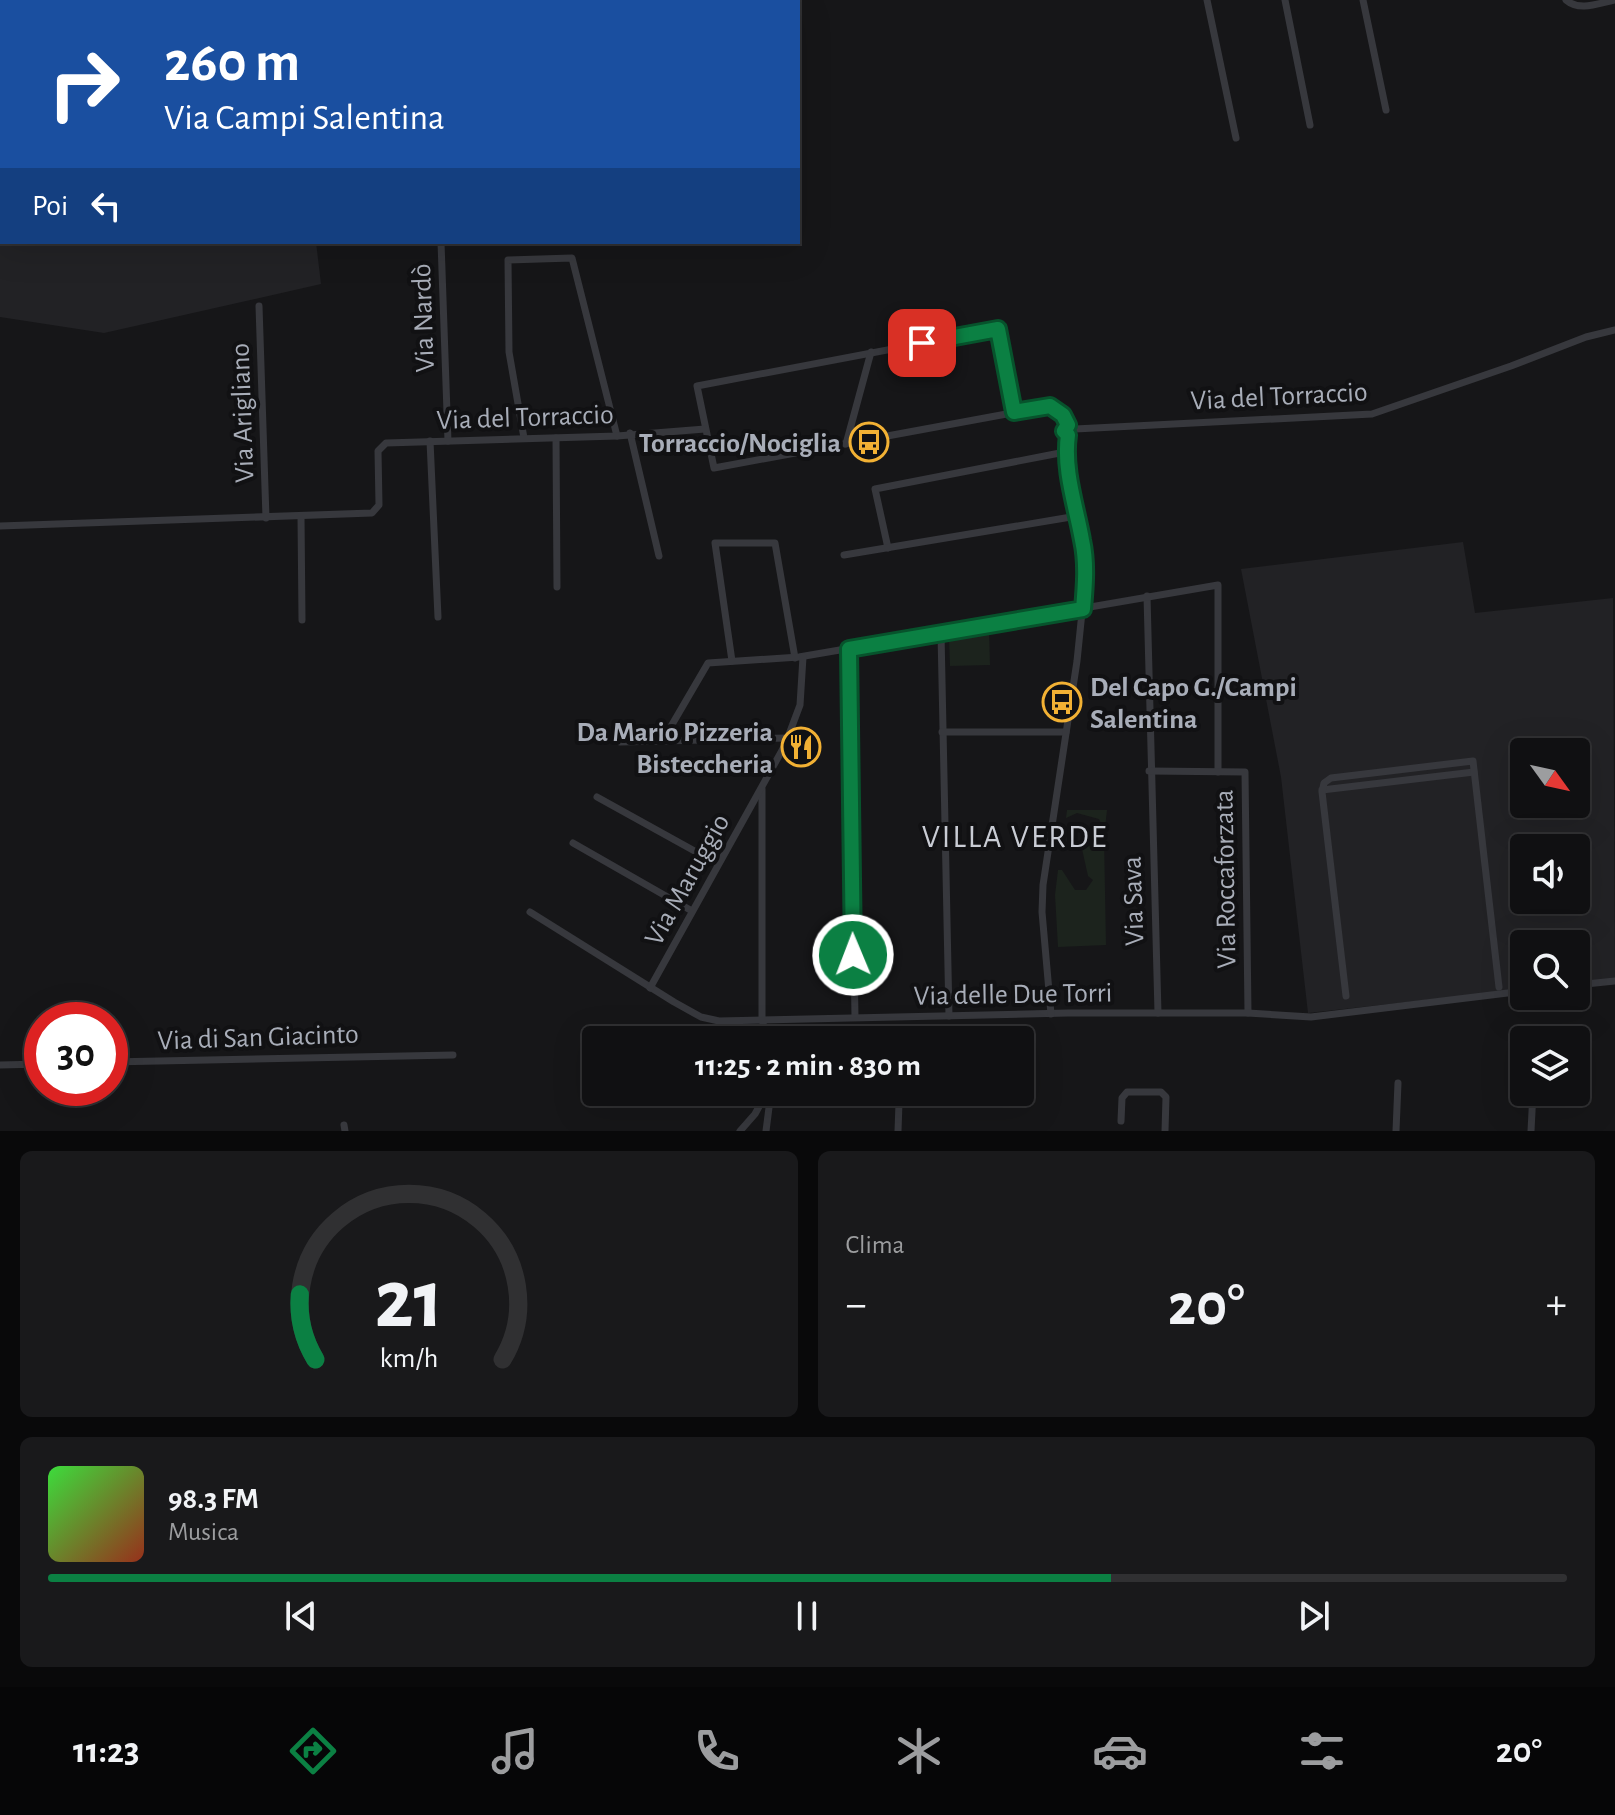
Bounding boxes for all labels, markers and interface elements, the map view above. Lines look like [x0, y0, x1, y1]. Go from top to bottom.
icon: right [32, 32, 136, 136]
text: 260 m [164, 35, 300, 91]
text: Via Campi Salentina [164, 100, 445, 136]
icon: left [84, 184, 128, 228]
text: Poi [32, 191, 68, 221]
street label: Via Nardò [408, 263, 440, 373]
pin [888, 309, 956, 377]
icon: arrive [900, 321, 944, 365]
street label: Via Arigliano [227, 342, 259, 483]
street label: Via del Torraccio [1190, 378, 1368, 416]
street label: Via del Torraccio [436, 401, 614, 435]
bus stop icon: Torraccio/Nociglia [848, 421, 890, 463]
place label: Torraccio/Nociglia [639, 430, 841, 458]
place label: Del Capo G./Campi Salentina [1090, 674, 1297, 734]
bus stop icon: Del Capo G./Campi Salentina [1041, 681, 1083, 723]
place label: Da Mario Pizzeria Bisteccheria [577, 719, 773, 779]
restaurant icon: Da Mario Pizzeria Bisteccheria [780, 726, 822, 768]
north arrow [1510, 738, 1590, 818]
map controls [1510, 738, 1590, 1106]
street label: Via Roccaforzata [1210, 789, 1242, 969]
street label: Via Maruggio [640, 809, 735, 950]
district label: VILLA VERDE [922, 821, 1108, 853]
button: sound [1510, 834, 1590, 914]
street label: Via Sava [1118, 856, 1150, 946]
position arrow [811, 913, 895, 997]
button: search [1510, 930, 1590, 1010]
street label: Via delle Due Torri [913, 979, 1113, 1011]
speed limit sign: 30 [24, 1002, 128, 1106]
street label: Via di San Giacinto [157, 1020, 359, 1056]
button: layers [1510, 1026, 1590, 1106]
text: 11:25 · 2 min · 830 m [695, 1051, 921, 1081]
text: Clima [846, 1232, 905, 1258]
text: 21 [374, 1259, 443, 1343]
text: 20° [1168, 1276, 1245, 1336]
text: − [846, 1283, 867, 1327]
text: + [1546, 1283, 1567, 1327]
text: km/h [379, 1344, 438, 1373]
text: 98.3 FM [168, 1484, 259, 1514]
text: Musica [168, 1519, 239, 1545]
icon: previous [279, 1594, 323, 1638]
icon: pause [785, 1594, 829, 1638]
icon: next [1292, 1594, 1336, 1638]
icon: directions [285, 1723, 341, 1779]
icon: music [487, 1723, 543, 1779]
icon: phone [689, 1723, 745, 1779]
icon: climate [891, 1723, 947, 1779]
icon: car [1092, 1723, 1148, 1779]
icon: filters [1294, 1723, 1350, 1779]
text: 11:23 [73, 1733, 140, 1769]
text: 20° [1496, 1733, 1542, 1769]

